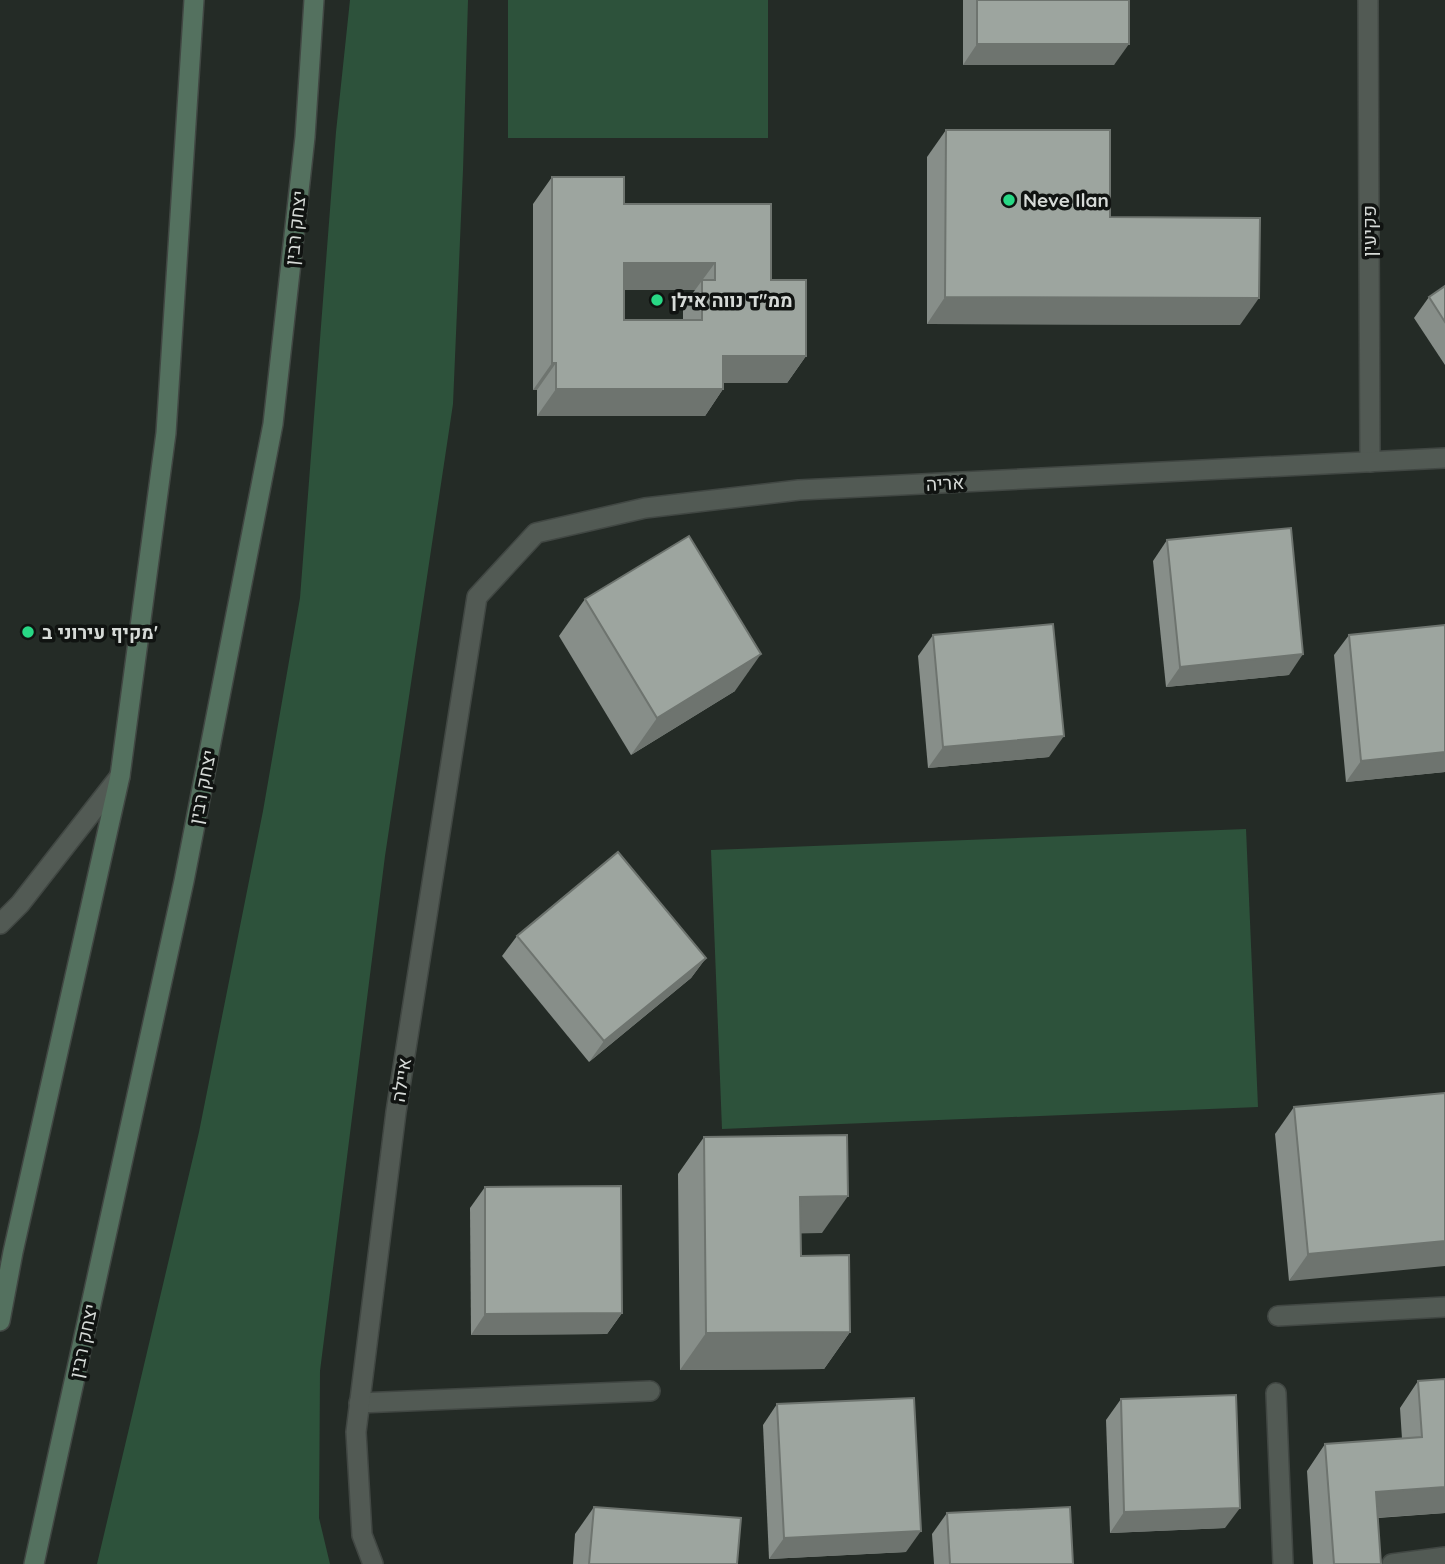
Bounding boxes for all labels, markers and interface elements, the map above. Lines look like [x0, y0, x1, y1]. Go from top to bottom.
place label: Neve Ilan [1023, 188, 1109, 212]
street label: יצחק רבין [279, 189, 311, 267]
marker: Neve Ilan [1001, 192, 1017, 208]
street label: פקיעין [1357, 205, 1381, 257]
place label: ממ"ד נווה אילן [671, 288, 793, 312]
marker: ממ"ד נווה אילן [649, 292, 665, 308]
street label: אריה [925, 470, 965, 496]
place label: מקיף עירוני ב' [42, 620, 158, 644]
marker: מקיף עירוני ב' [20, 624, 36, 640]
street label: יצחק רבין [183, 748, 221, 826]
street label: איילה [386, 1056, 416, 1104]
street label: יצחק רבין [63, 1302, 103, 1380]

